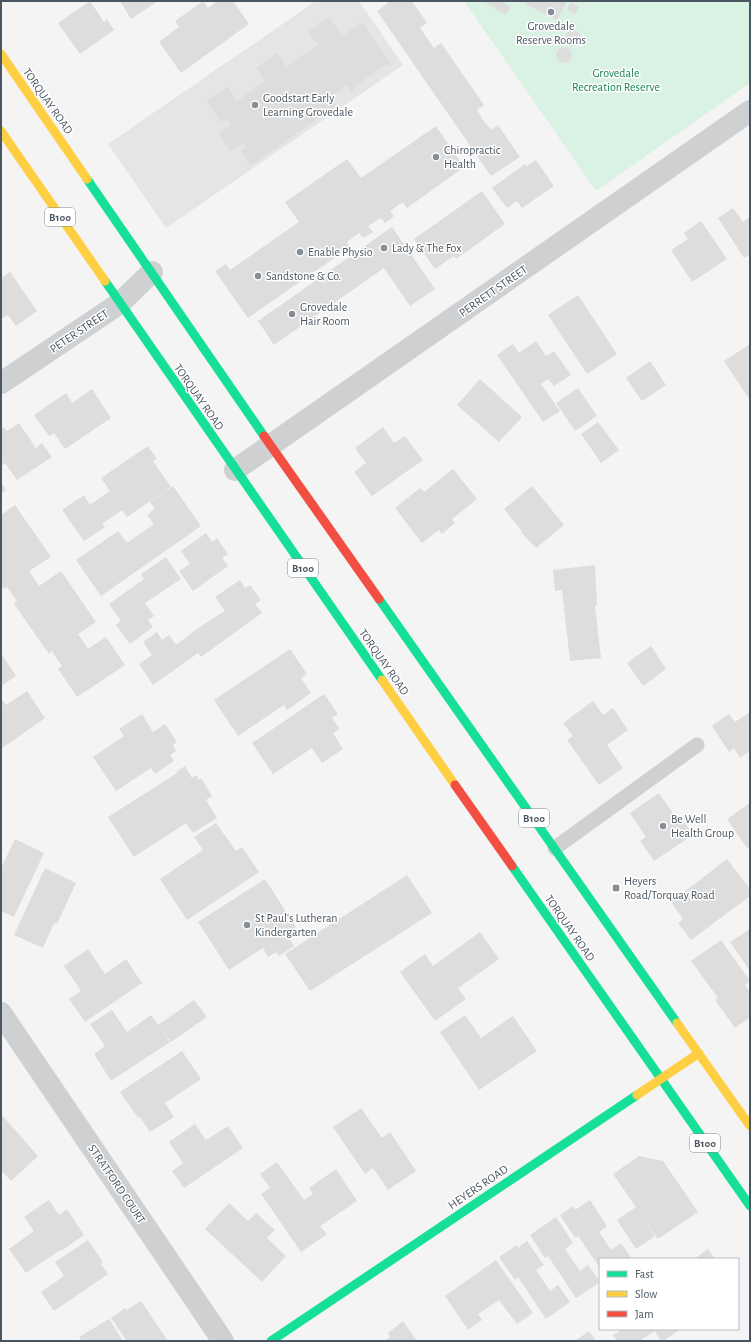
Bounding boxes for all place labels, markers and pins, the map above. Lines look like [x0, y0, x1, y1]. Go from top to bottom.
marker: Grovedale Reserve Rooms [546, 7, 556, 17]
place label: Grovedale Reserve Rooms [516, 20, 586, 46]
place label: Goodstart Early Learning Grovedale [263, 92, 353, 118]
marker: Goodstart Early Learning Grovedale [250, 100, 260, 110]
place label: Chiropractic Health [444, 144, 501, 170]
marker: Chiropractic Health [431, 152, 441, 162]
place label: Lady & The Fox [392, 242, 461, 255]
marker: Lady & The Fox [379, 243, 389, 253]
place label: Enable Physio [308, 246, 373, 259]
marker: Enable Physio [295, 247, 305, 257]
place label: Sandstone & Co. [266, 270, 341, 282]
marker: Sandstone & Co. [253, 271, 263, 281]
place label: Grovedale Hair Room [300, 301, 350, 327]
marker: Grovedale Hair Room [287, 309, 297, 319]
place label: Be Well Health Group [671, 813, 734, 839]
marker: Be Well Health Group [658, 821, 668, 831]
place label: Heyers Road/Torquay Road [624, 875, 715, 902]
marker: Heyers Road/Torquay Road [611, 883, 621, 893]
place label: St Paul's Lutheran Kindergarten [255, 912, 338, 938]
marker: St Paul's Lutheran Kindergarten [242, 920, 252, 930]

